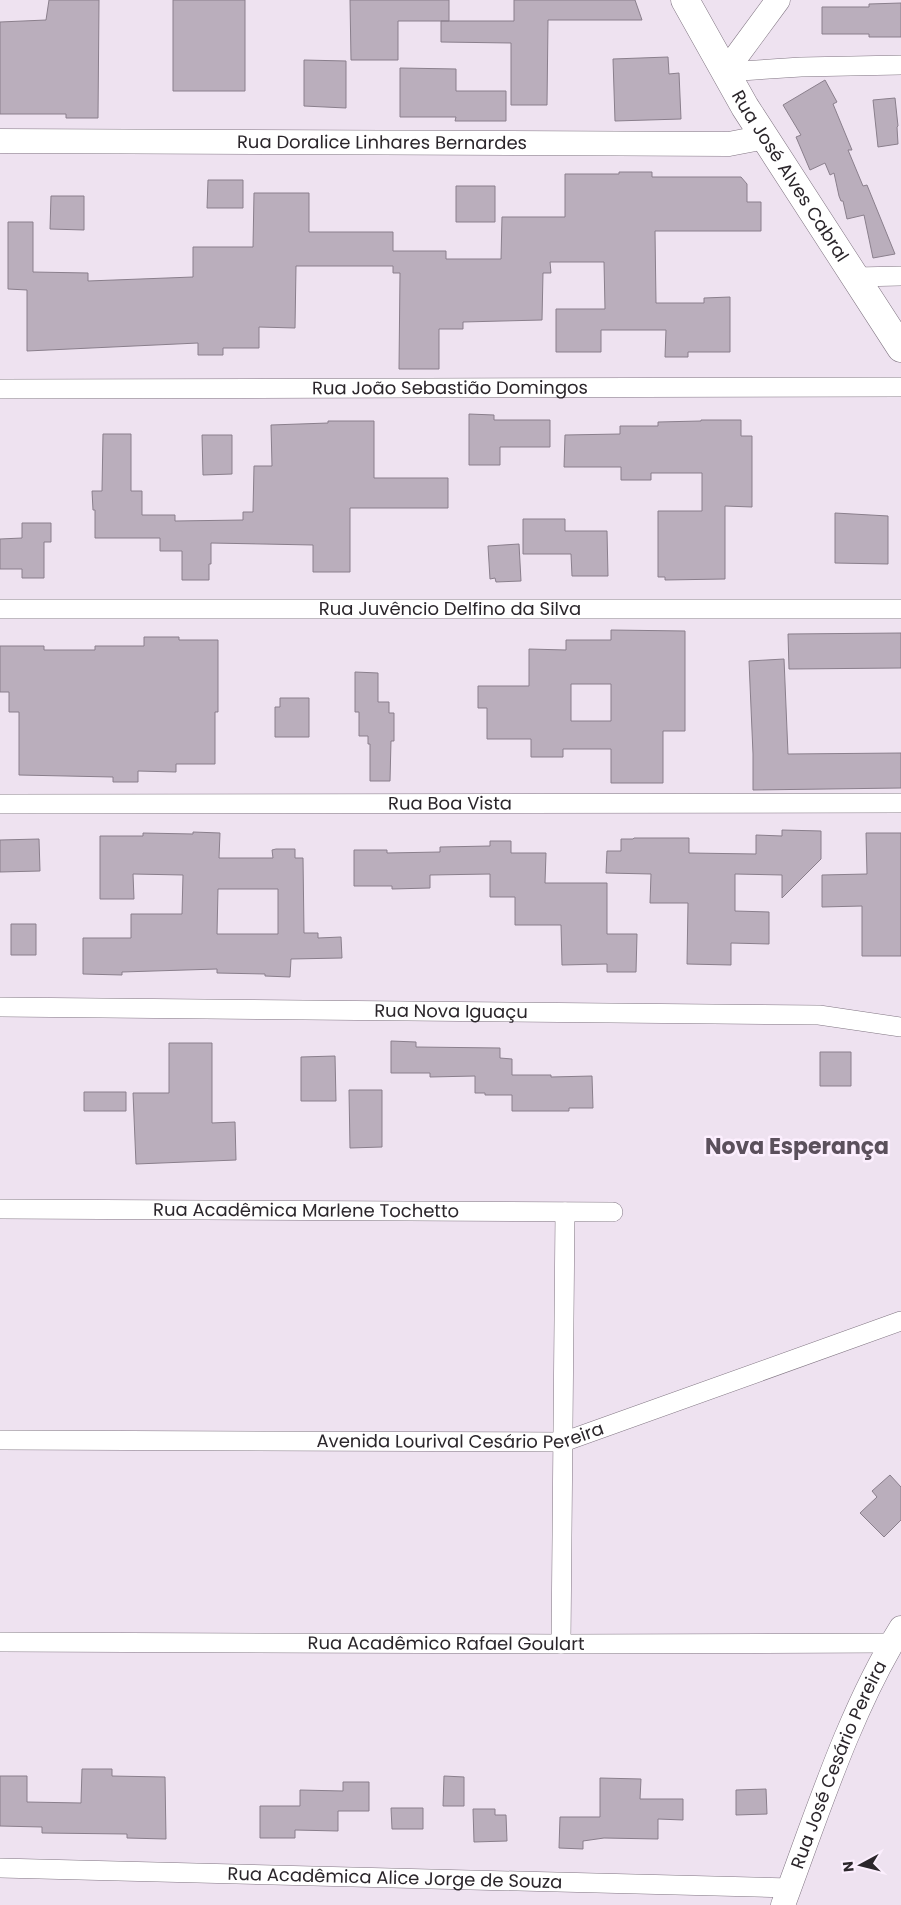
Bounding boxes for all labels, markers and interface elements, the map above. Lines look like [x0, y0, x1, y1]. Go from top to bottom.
street label: Rua José Alves Cabral [726, 85, 855, 266]
street label: Rua Doralice Linhares Bernardes [237, 129, 527, 155]
street label: Rua João Sebastião Domingos [312, 375, 588, 400]
street label: Rua Juvêncio Delfino da Silva [319, 596, 581, 621]
street label: Rua Boa Vista [388, 790, 512, 816]
street label: Rua Nova Iguaçu [374, 998, 528, 1024]
district label: Nova Esperança [705, 1131, 889, 1162]
street label: Rua Acadêmica Marlene Tochetto [153, 1197, 459, 1223]
street label: Avenida Lourival Cesário Pereira [316, 1415, 607, 1454]
street label: Rua Acadêmico Rafael Goulart [307, 1630, 585, 1656]
street label: Rua José Cesário Pereira [784, 1656, 892, 1872]
north arrow [836, 1840, 886, 1890]
text: N [838, 1860, 859, 1873]
street label: Rua Acadêmica Alice Jorge de Souza [227, 1861, 563, 1894]

